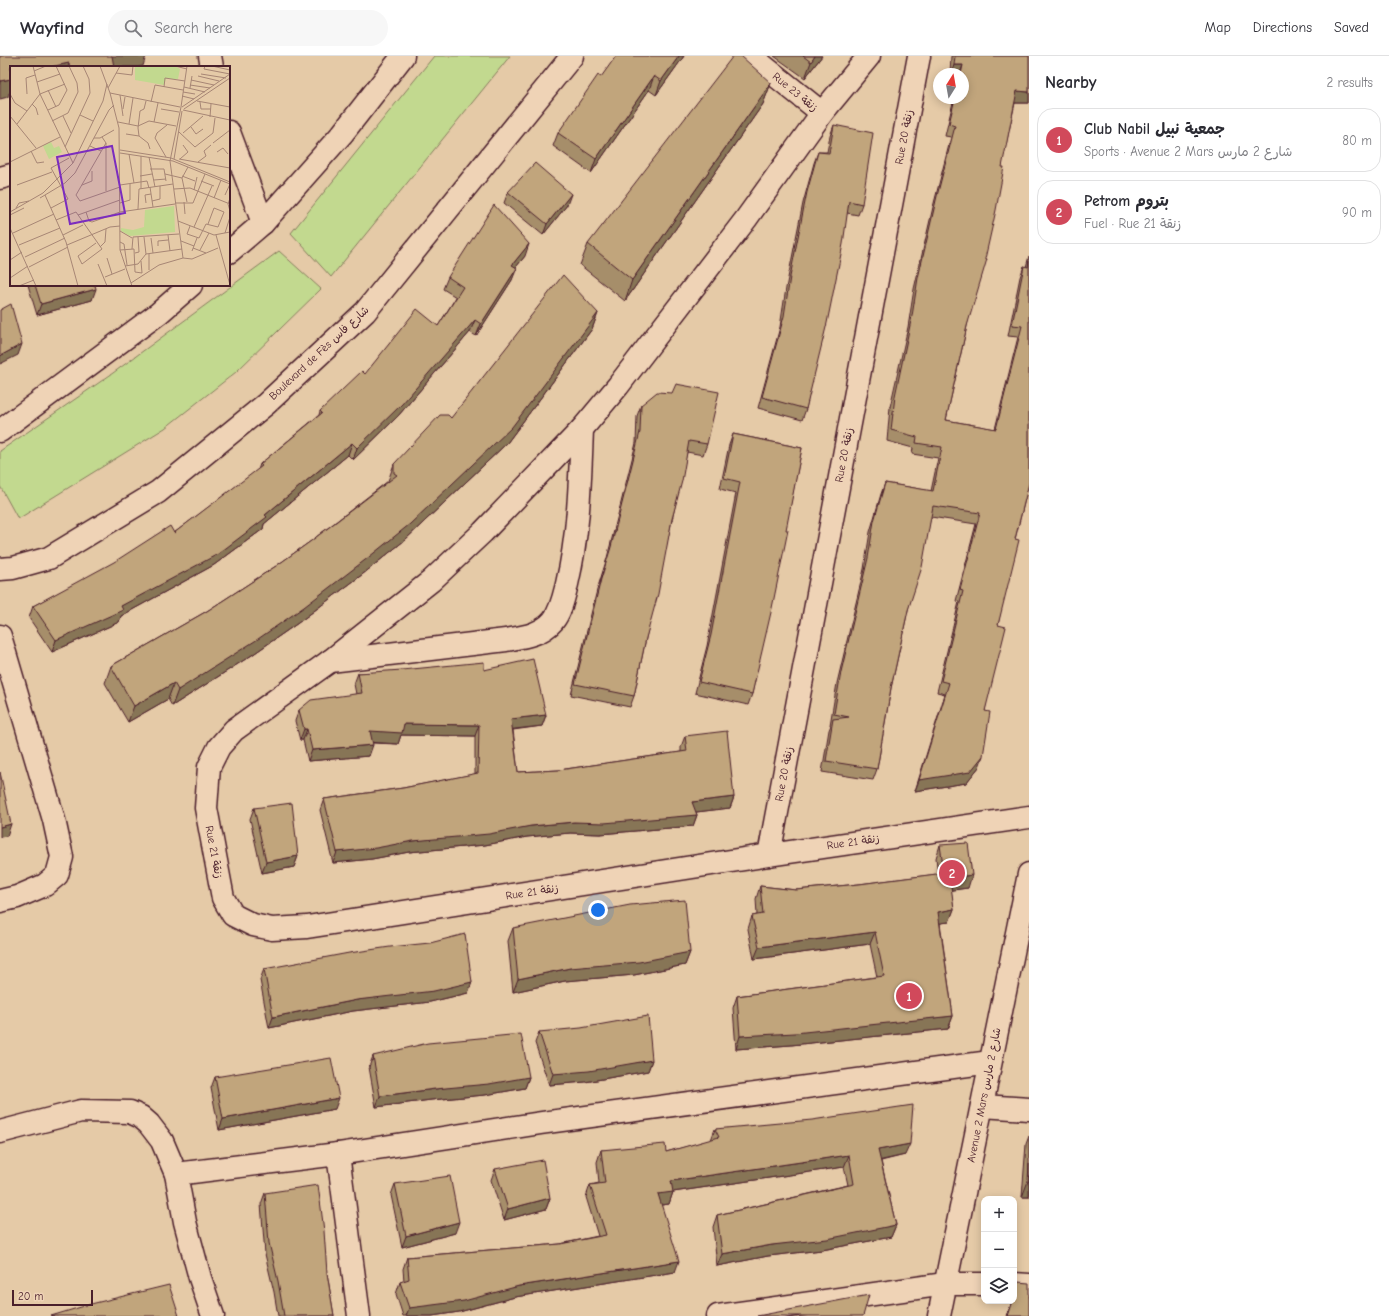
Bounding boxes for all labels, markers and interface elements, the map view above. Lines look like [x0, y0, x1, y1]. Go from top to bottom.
search box [108, 10, 388, 46]
text: Wayfind [20, 17, 84, 39]
icon: search [122, 17, 144, 39]
text: Search here [154, 19, 233, 37]
text: Map [1204, 19, 1231, 36]
text: Directions [1253, 19, 1312, 36]
text: Saved [1334, 19, 1369, 36]
inset map [10, 66, 230, 286]
north arrow [933, 68, 969, 104]
street label: Rue 23 زنقة [770, 70, 820, 114]
text: Nearby [1045, 73, 1096, 92]
text: 2 results [1326, 75, 1373, 90]
street label: Rue 20 زنقة [892, 109, 916, 165]
text: Club Nabil جمعية نبيل [1084, 120, 1225, 138]
text: 1 [1056, 133, 1062, 148]
text: 80 m [1342, 133, 1372, 148]
text: Sports · Avenue 2 Mars شارع 2 مارس [1084, 144, 1292, 159]
text: Petrom بتروم [1084, 192, 1169, 210]
text: 2 [1056, 205, 1062, 220]
text: 90 m [1342, 205, 1372, 220]
text: Fuel · Rue 21 زنقة [1084, 216, 1181, 231]
street label: Boulevard de Fès شارع فاس [266, 303, 373, 404]
street label: Rue 20 زنقة [832, 427, 856, 483]
street label: Rue 20 زنقة [772, 746, 796, 802]
street label: Rue 21 زنقة [203, 825, 225, 879]
street label: Rue 21 زنقة [826, 832, 880, 852]
pin: 2 [939, 858, 965, 888]
street label: Rue 21 زنقة [505, 881, 559, 903]
your location [588, 900, 608, 920]
pin: 1 [896, 981, 922, 1011]
street label: Avenue 2 Mars شارع 2 مارس [965, 1026, 1005, 1164]
map controls [981, 1196, 1017, 1304]
button: + [981, 1196, 1017, 1232]
button: − [981, 1232, 1017, 1268]
button: layers [981, 1268, 1017, 1304]
scale bar [12, 1288, 93, 1307]
text: 20 m [18, 1290, 43, 1303]

